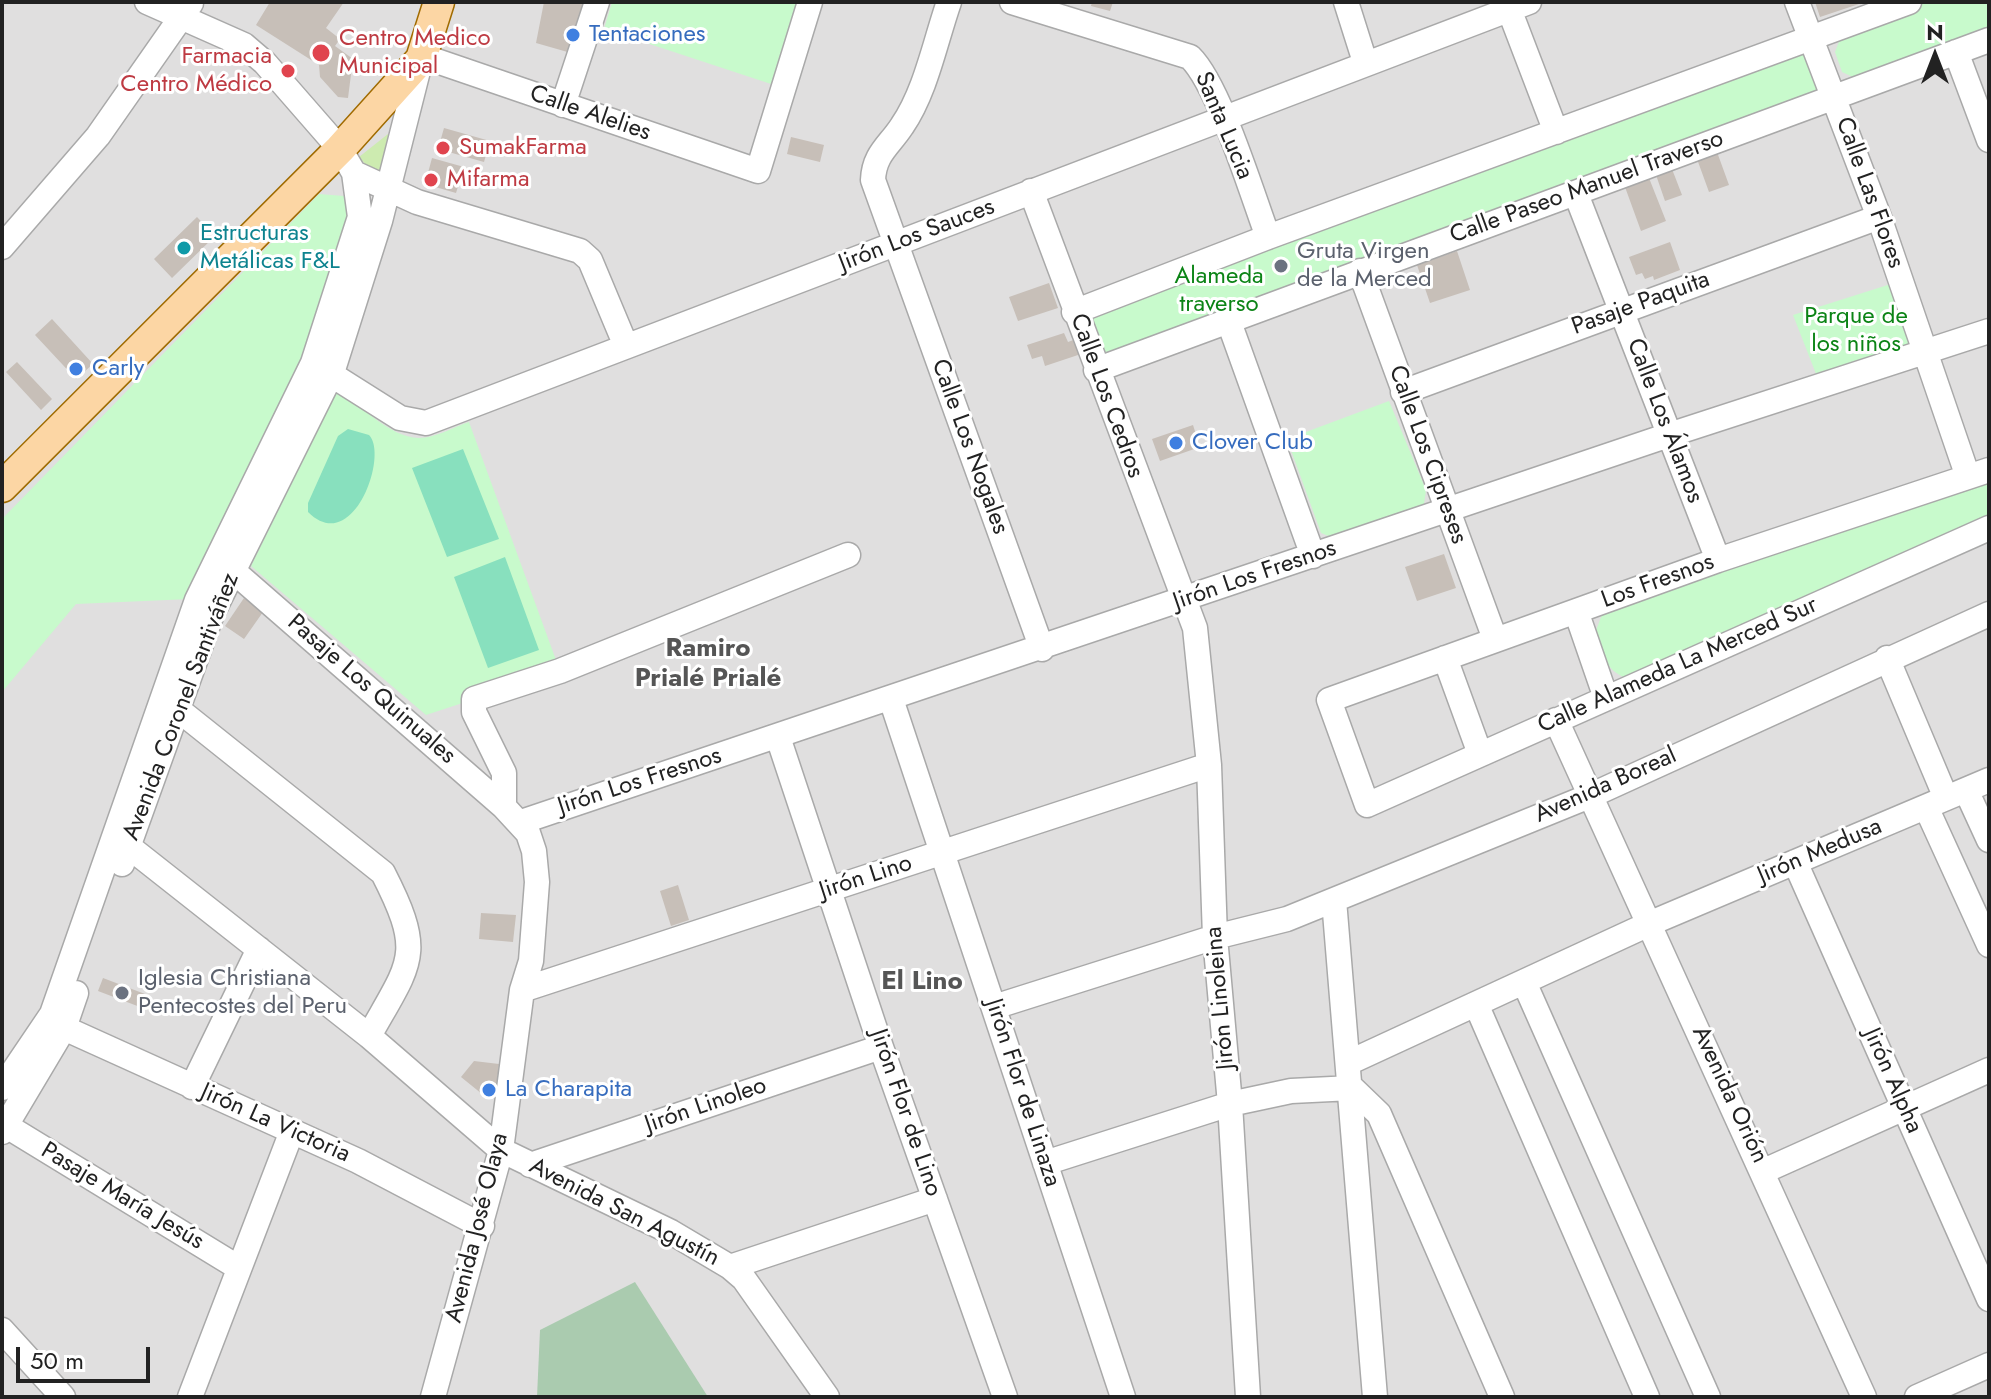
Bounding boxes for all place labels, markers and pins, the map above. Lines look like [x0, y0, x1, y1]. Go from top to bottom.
place label: Tentaciones [589, 21, 705, 49]
place label: Centro Medico Municipal [339, 25, 491, 81]
marker: Tentaciones [564, 26, 582, 44]
marker: Centro Medico Municipal [310, 42, 332, 64]
place label: Farmacia Centro Médico [120, 43, 272, 99]
marker: Farmacia Centro Médico [279, 62, 297, 80]
place label: SumakFarma [459, 134, 587, 162]
marker: SumakFarma [434, 139, 452, 157]
place label: Mifarma [447, 166, 530, 194]
marker: Mifarma [422, 171, 440, 189]
place label: Estructuras Metálicas F&L [200, 220, 340, 276]
place label: Gruta Virgen de la Merced [1297, 238, 1432, 294]
marker: Estructuras Metálicas F&L [175, 239, 193, 257]
marker: Gruta Virgen de la Merced [1272, 257, 1290, 275]
place label: Carly [92, 355, 144, 383]
marker: Carly [67, 360, 85, 378]
place label: Clover Club [1192, 429, 1313, 457]
marker: Clover Club [1167, 434, 1185, 452]
place label: Iglesia Christiana Pentecostes del Peru [138, 965, 347, 1021]
marker: Iglesia Christiana Pentecostes del Peru [113, 984, 131, 1002]
place label: La Charapita [505, 1076, 632, 1104]
marker: La Charapita [480, 1081, 498, 1099]

